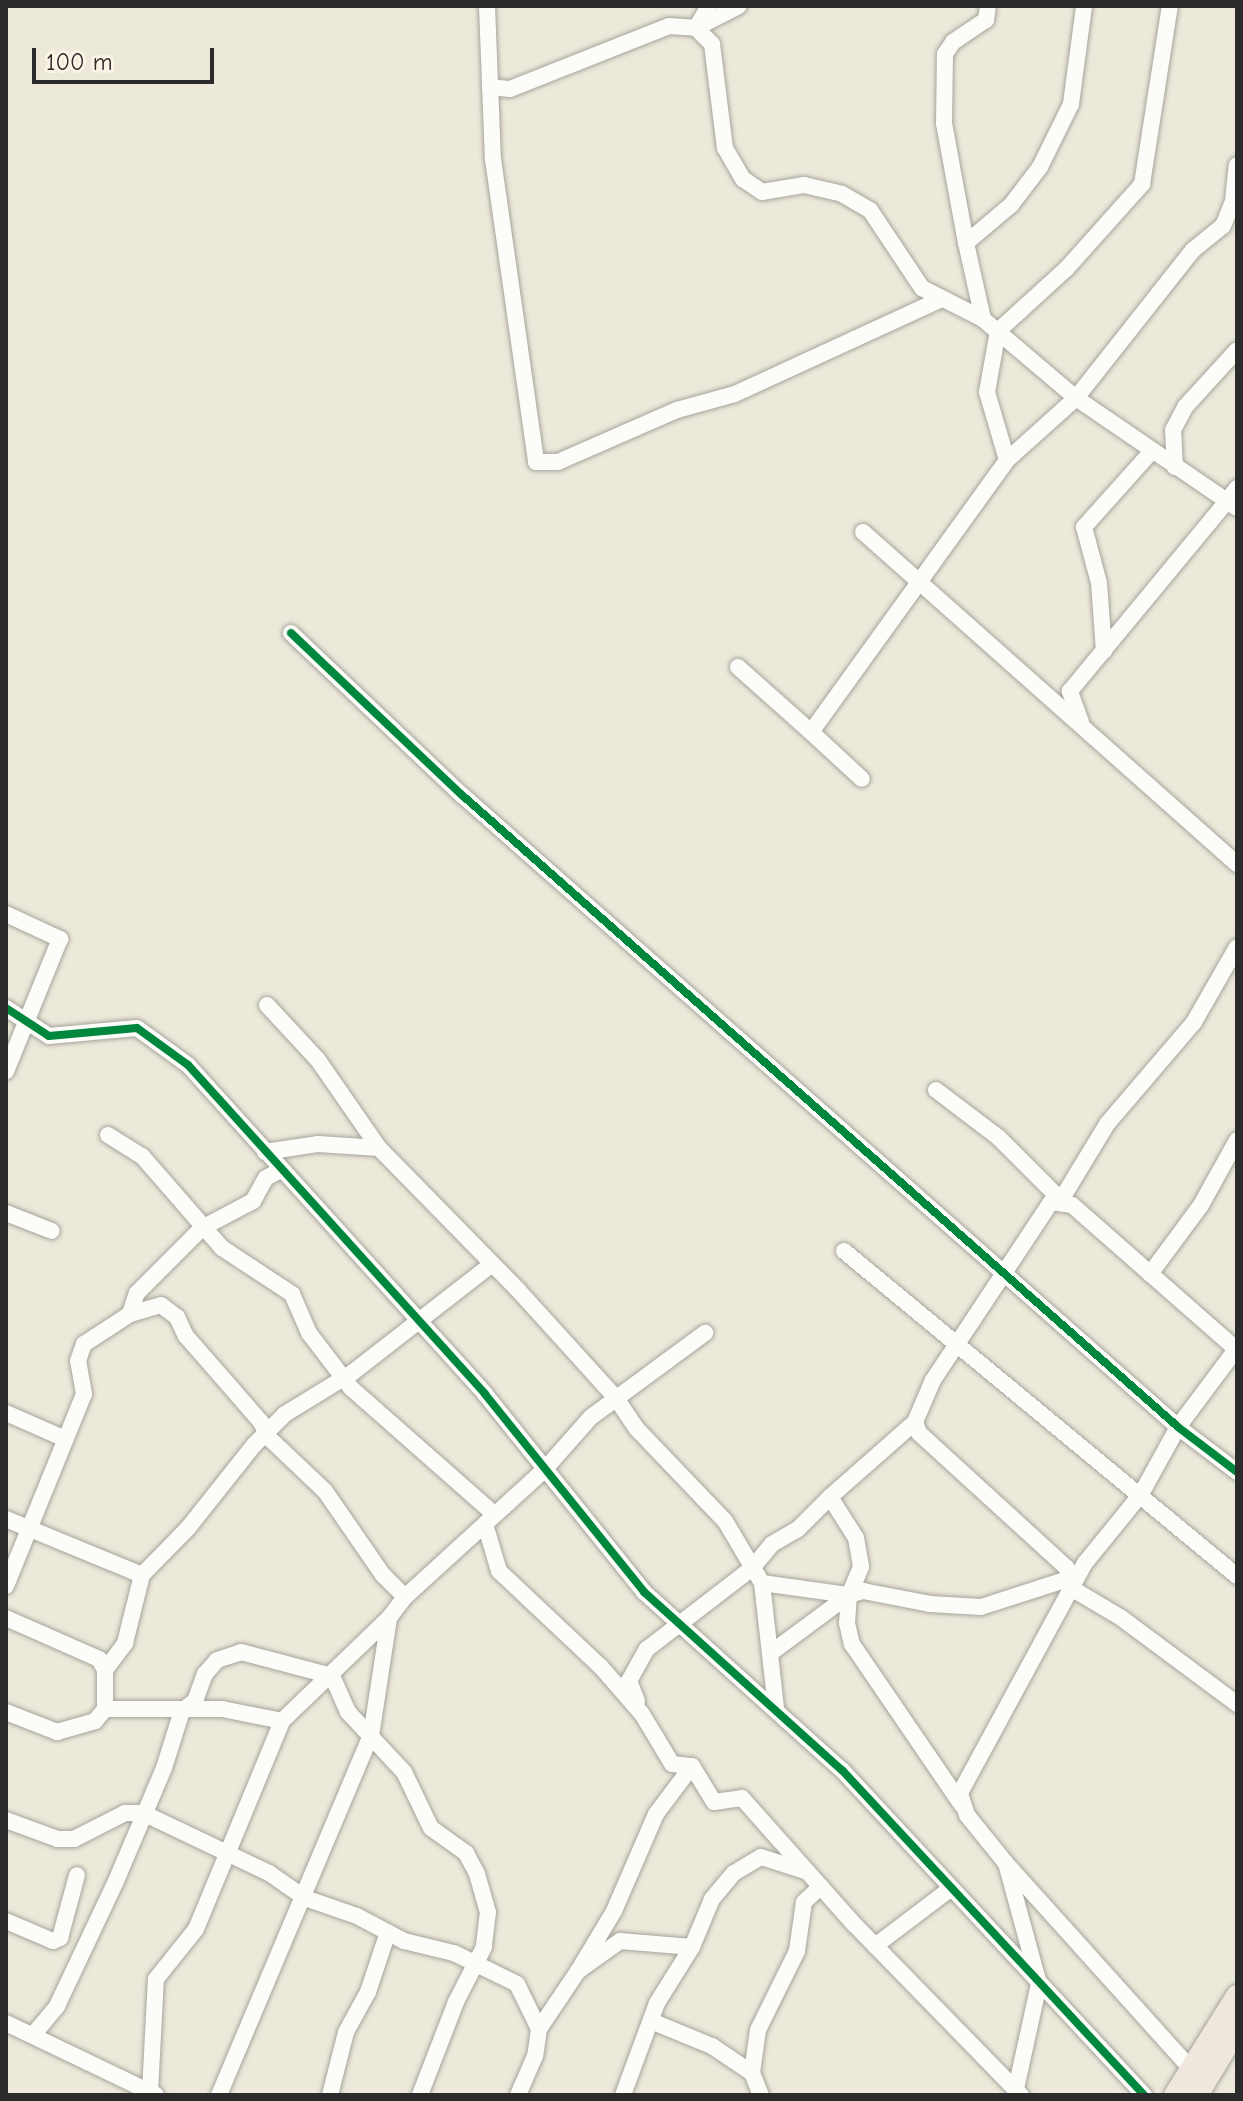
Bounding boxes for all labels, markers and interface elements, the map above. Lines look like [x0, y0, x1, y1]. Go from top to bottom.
scale bar [36, 32, 218, 82]
text: 100 m [46, 48, 113, 76]

